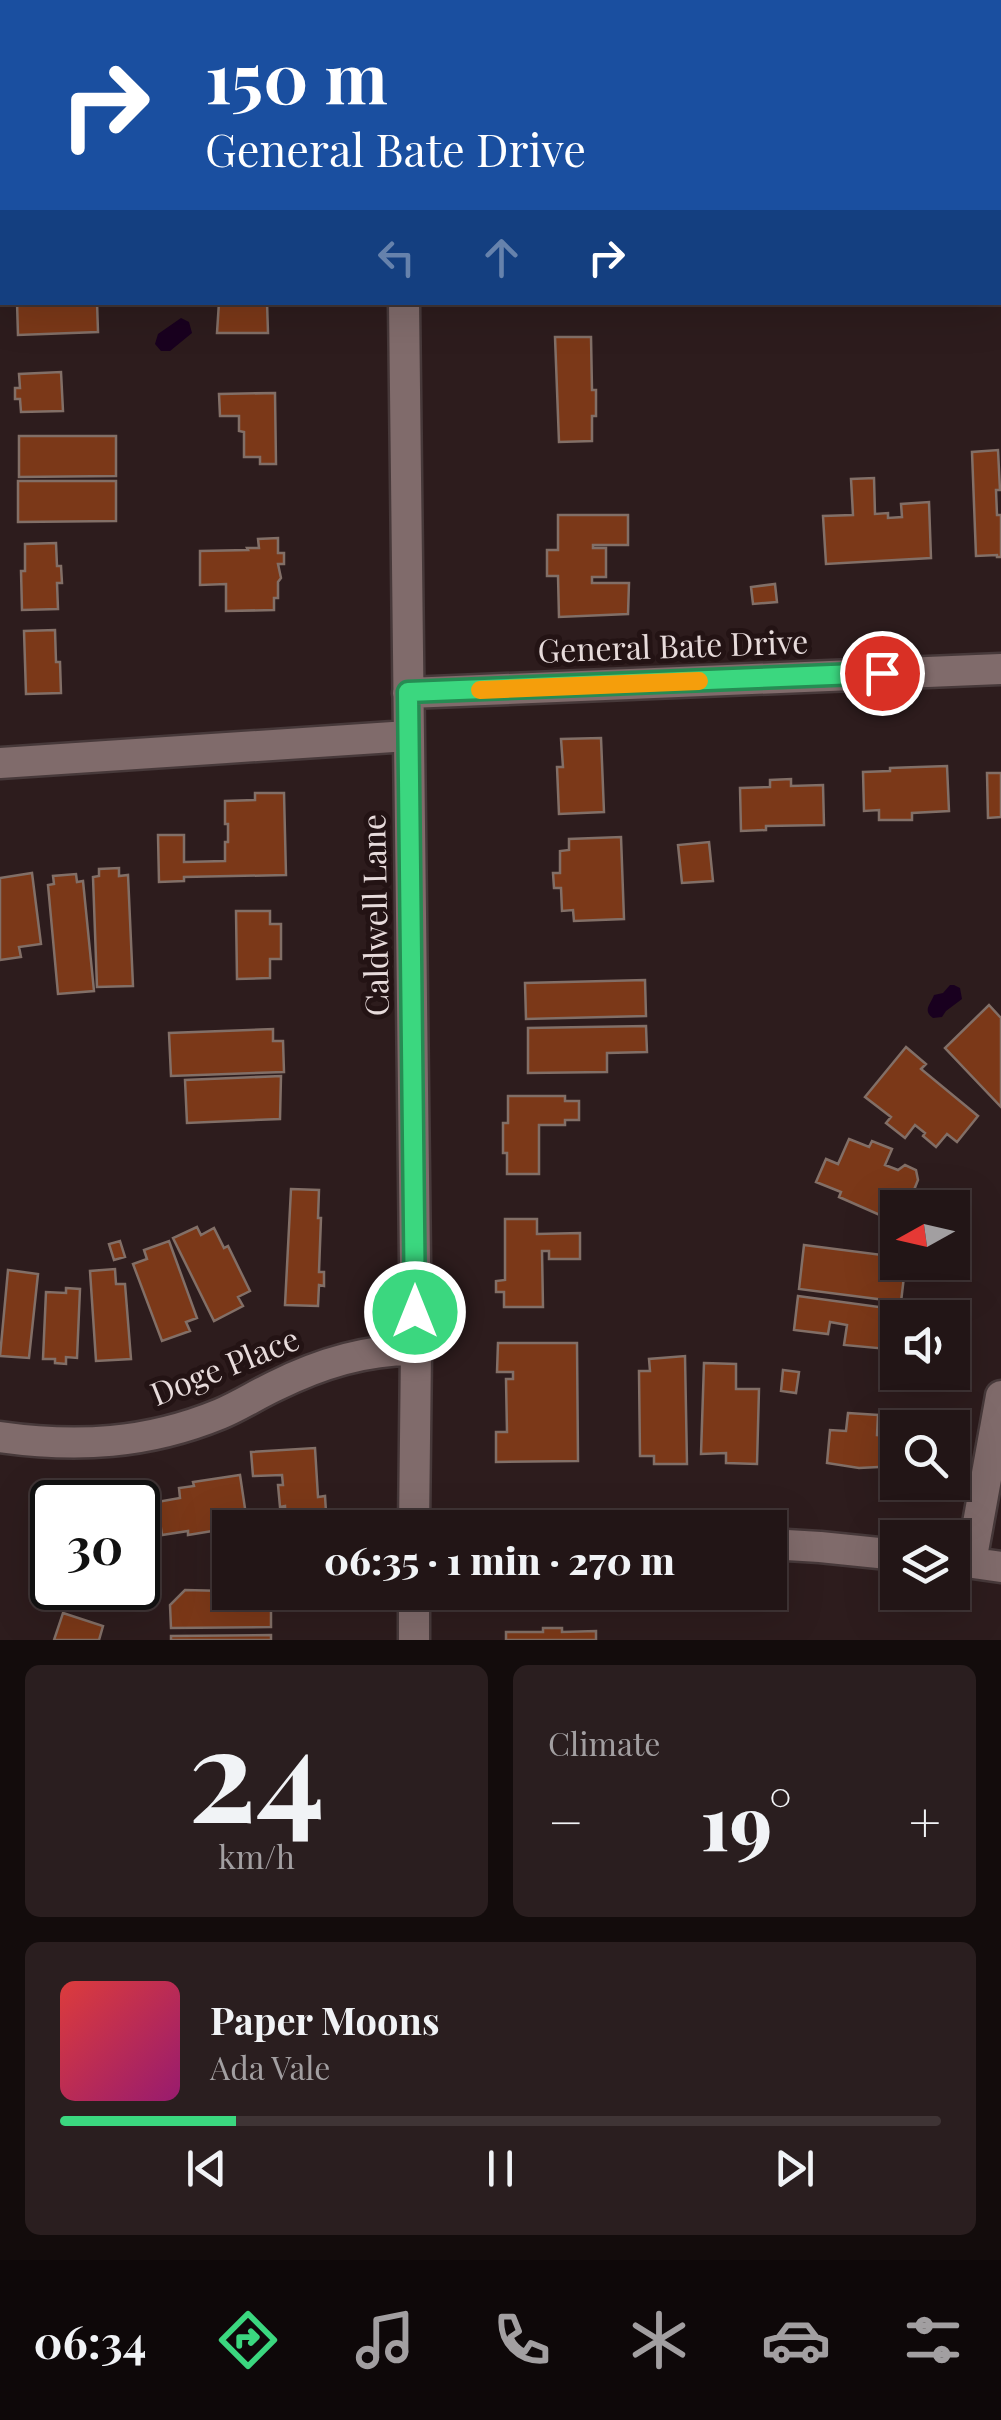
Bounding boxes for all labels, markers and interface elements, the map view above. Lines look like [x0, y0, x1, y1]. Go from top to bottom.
text: 150 m [205, 28, 388, 122]
icon: right [40, 40, 170, 170]
text: General Bate Drive [205, 118, 586, 178]
icon: left [369, 230, 424, 285]
icon: ahead [474, 230, 529, 285]
icon: right [579, 230, 634, 285]
street label: General Bate Drive [537, 618, 809, 671]
pin [840, 631, 925, 716]
icon: arrive [855, 646, 910, 701]
street label: Caldwell Lane [350, 814, 397, 1017]
north arrow [880, 1190, 970, 1280]
map controls [880, 1190, 970, 1610]
position arrow [363, 1260, 467, 1364]
button: sound [880, 1300, 970, 1390]
street label: Doge Place [143, 1315, 305, 1414]
button: search [880, 1410, 970, 1500]
speed limit sign: 30 [30, 1480, 160, 1610]
button: layers [880, 1520, 970, 1610]
text: 06:35 · 1 min · 270 m [324, 1534, 675, 1585]
text: 24 [188, 1682, 325, 1856]
text: Climate [548, 1721, 660, 1764]
text: 19° [701, 1770, 792, 1870]
text: − [548, 1783, 584, 1857]
text: + [909, 1783, 941, 1857]
text: km/h [218, 1834, 295, 1877]
text: Paper Moons [210, 1994, 439, 2045]
text: Ada Vale [210, 2045, 330, 2088]
icon: previous [179, 2141, 234, 2196]
icon: pause [473, 2141, 528, 2196]
icon: next [767, 2141, 822, 2196]
icon: directions [213, 2305, 283, 2375]
icon: music [350, 2305, 420, 2375]
icon: phone [487, 2305, 557, 2375]
icon: climate [624, 2305, 694, 2375]
icon: car [761, 2305, 831, 2375]
icon: filters [898, 2305, 968, 2375]
text: 06:34 [33, 2310, 146, 2370]

